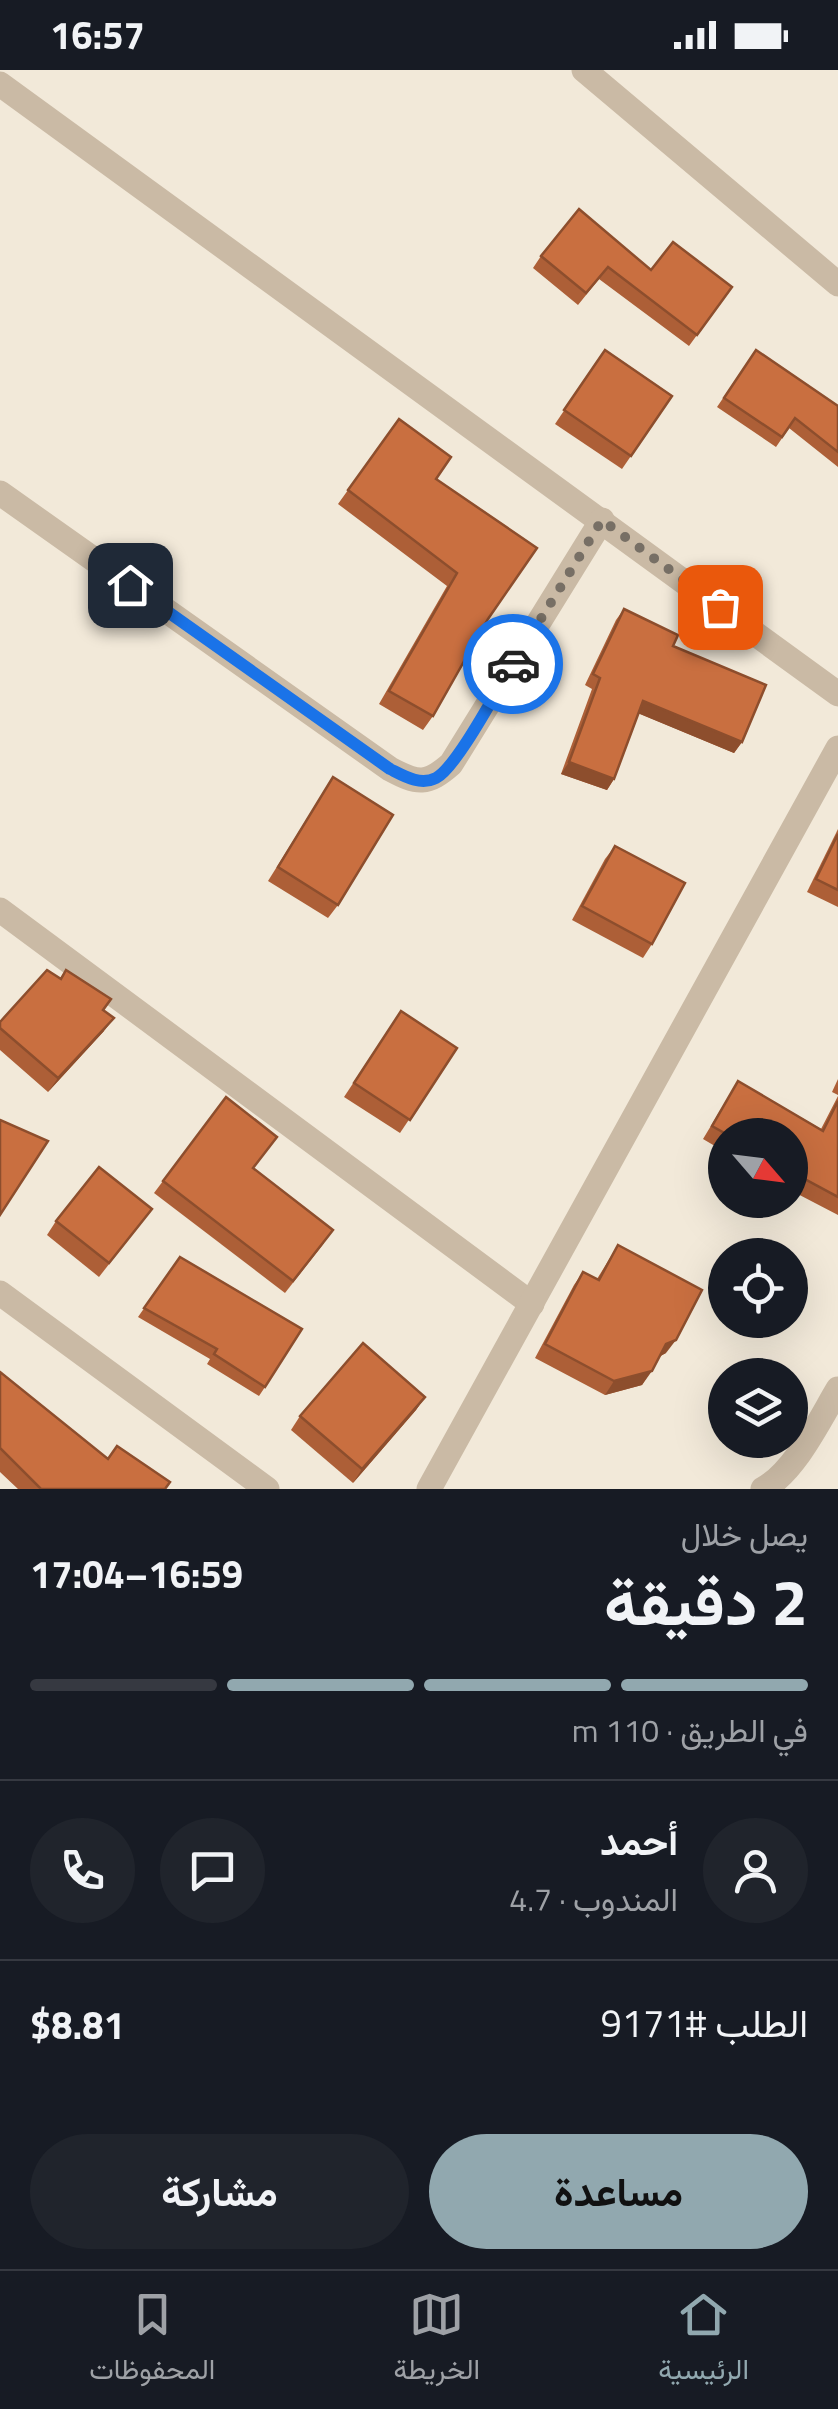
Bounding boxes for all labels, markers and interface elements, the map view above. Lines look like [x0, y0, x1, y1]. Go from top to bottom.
text: 16:57 [50, 6, 145, 64]
pin [88, 543, 173, 628]
icon: home [103, 558, 158, 613]
pin [678, 565, 763, 650]
icon: bag [693, 580, 748, 635]
courier [463, 614, 563, 714]
icon: car [486, 637, 541, 692]
north arrow [708, 1118, 808, 1218]
map controls [708, 1118, 808, 1458]
button: locate [708, 1238, 808, 1338]
button: layers [708, 1358, 808, 1458]
text: يصل خلال [681, 1510, 808, 1558]
text: 16:59–17:04 [30, 1545, 243, 1603]
text: 2 دقيقة [604, 1551, 808, 1650]
text: في الطريق · 110 m [572, 1706, 808, 1754]
text: أحمد [600, 1812, 678, 1870]
button: phone [30, 1818, 135, 1923]
button: chat [160, 1818, 265, 1923]
button: person [703, 1818, 808, 1923]
text: المندوب · 4.7 [509, 1875, 678, 1923]
text: الطلب #9171 [600, 1994, 808, 2052]
text: $8.81 [30, 1996, 125, 2054]
button: مشاركة [30, 2134, 409, 2249]
button: مساعدة [429, 2134, 808, 2249]
tab: المحفوظات [89, 2287, 215, 2394]
tab: الخريطة [394, 2287, 480, 2394]
tab: الرئيسية [658, 2287, 749, 2394]

